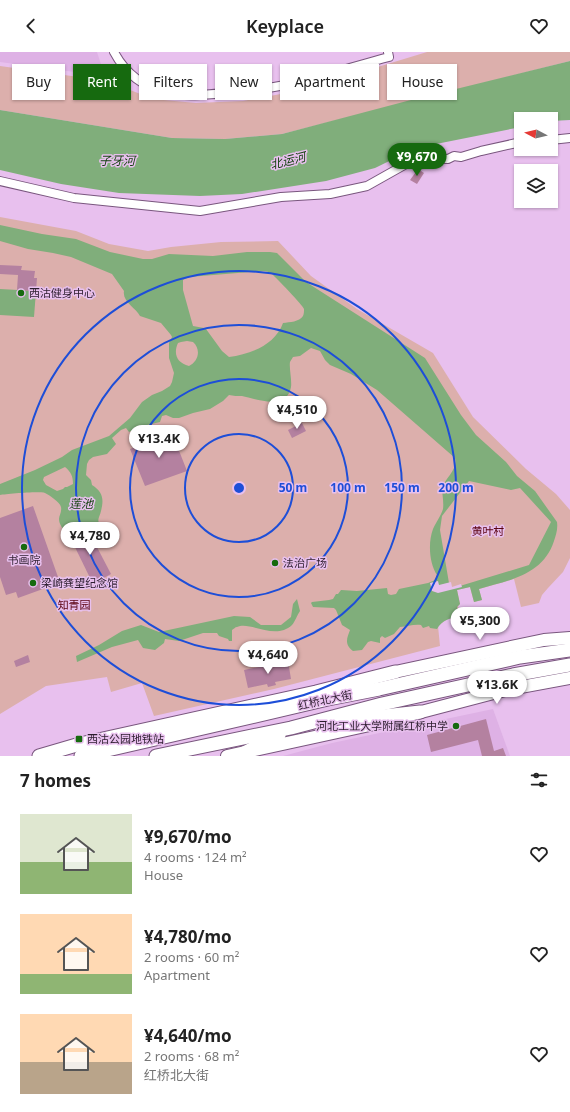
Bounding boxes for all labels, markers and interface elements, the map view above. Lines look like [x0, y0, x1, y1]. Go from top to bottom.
text: Keyplace [246, 14, 324, 38]
icon: back [20, 15, 42, 37]
icon: heart [528, 15, 550, 37]
chip: Buy [12, 64, 65, 100]
chip: Rent [73, 64, 131, 100]
chip: Filters [139, 64, 207, 100]
chip: New [215, 64, 272, 100]
chip: Apartment [280, 64, 379, 100]
chip: House [387, 64, 457, 100]
north arrow [514, 112, 558, 156]
map controls [514, 112, 558, 208]
pin: ¥9,670 [384, 143, 450, 177]
water label: 北运河 [268, 147, 309, 173]
text: ¥9,670 [397, 147, 437, 165]
water label: 子牙河 [99, 152, 137, 169]
button: layers [514, 164, 558, 208]
place label: 西沽健身中心 [29, 285, 95, 300]
marker: 西沽健身中心 [16, 288, 26, 298]
pin: ¥4,510 [264, 396, 330, 430]
text: ¥4,510 [277, 400, 317, 418]
pin: ¥13.4K [126, 425, 192, 459]
text: ¥13.4K [138, 429, 180, 447]
text: 50 m [279, 479, 307, 496]
text: 100 m [330, 479, 366, 496]
text: 150 m [384, 479, 420, 496]
text: 200 m [438, 479, 474, 496]
centre of rings [232, 481, 246, 495]
water label: 莲池 [69, 495, 94, 512]
pin: ¥4,780 [57, 522, 123, 556]
park label: 黄叶村 [472, 523, 505, 538]
text: ¥4,780 [70, 526, 110, 544]
marker: 书画院 [19, 542, 29, 552]
place label: 书画院 [8, 552, 41, 567]
place label: 法治广场 [283, 555, 327, 570]
marker: 法治广场 [270, 558, 280, 568]
place label: 梁崎龚望纪念馆 [41, 575, 118, 590]
marker: 梁崎龚望纪念馆 [28, 578, 38, 588]
park label: 知青园 [58, 597, 91, 612]
pin: ¥5,300 [447, 607, 513, 641]
text: ¥5,300 [460, 611, 500, 629]
pin: ¥4,640 [235, 641, 301, 675]
text: ¥4,640 [248, 645, 288, 663]
pin: ¥13.6K [464, 671, 530, 705]
text: ¥13.6K [476, 675, 518, 693]
street label: 红桥北大街 [296, 686, 353, 713]
place label: 河北工业大学附属红桥中学 [316, 718, 448, 733]
marker: 河北工业大学附属红桥中学 [451, 721, 461, 731]
place label: 西沽公园地铁站 [87, 731, 164, 746]
marker: 西沽公园地铁站 [74, 734, 84, 744]
text: 7 homes [20, 769, 91, 792]
icon: filters [528, 769, 550, 791]
text: ¥9,670/mo [144, 825, 232, 848]
icon: home [52, 830, 100, 878]
icon: heart [528, 843, 550, 865]
text: 4 rooms · 124 m² [144, 848, 247, 866]
text: House [144, 866, 183, 884]
text: ¥4,780/mo [144, 925, 232, 948]
icon: home [52, 930, 100, 978]
icon: heart [528, 943, 550, 965]
text: 2 rooms · 60 m² [144, 948, 239, 966]
text: Apartment [144, 966, 210, 984]
text: ¥4,640/mo [144, 1024, 232, 1047]
icon: home [52, 1030, 100, 1078]
icon: heart [528, 1043, 550, 1065]
text: 2 rooms · 68 m² [144, 1047, 239, 1065]
text: 红桥北大街 [144, 1066, 209, 1084]

